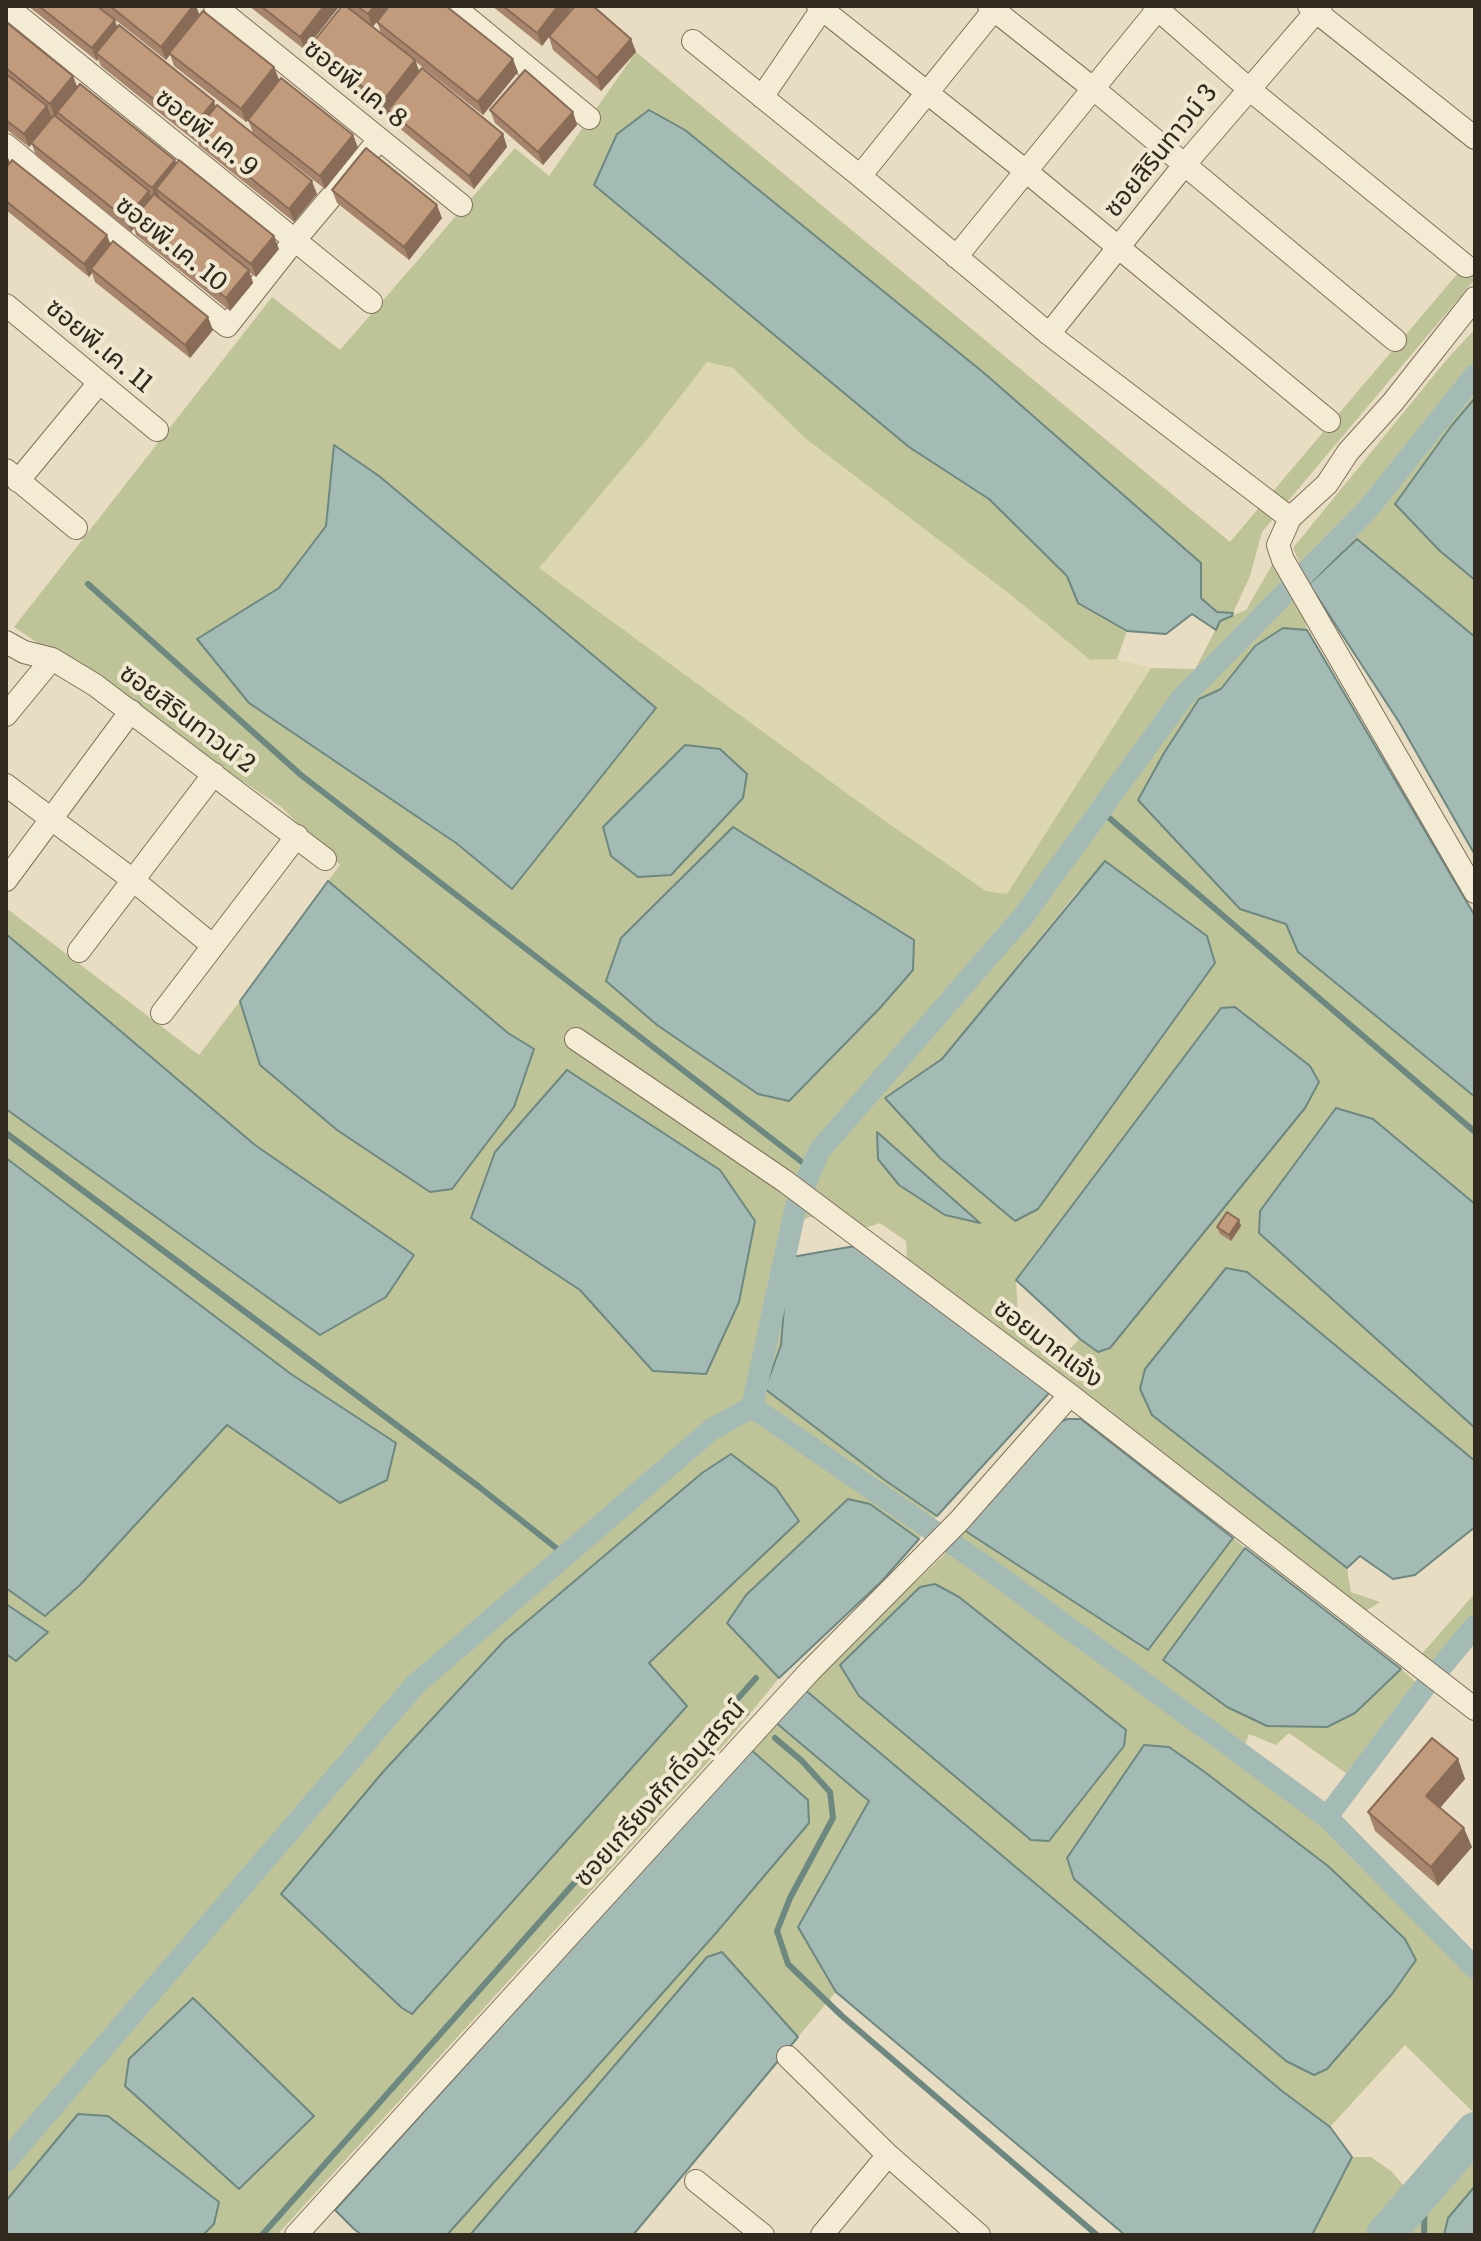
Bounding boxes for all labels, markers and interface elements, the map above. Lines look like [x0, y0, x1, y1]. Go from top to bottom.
street label: ซอยพี.เค. 8 [297, 33, 413, 135]
street label: ซอยสิรินทาวน์ 3 [1098, 78, 1224, 224]
street label: ซอยพี.เค. 9 [149, 82, 263, 184]
street label: ซอยพี.เค. 10 [109, 190, 233, 298]
street label: ซอยพี.เค. 11 [39, 292, 159, 400]
street label: ซอยสิรินทาวน์ 2 [113, 658, 261, 780]
street label: ซอยมากแจ้ง [987, 1293, 1109, 1395]
street label: ซอยเกรียงศักดิ์อนุสรณ์ [568, 1694, 752, 1894]

